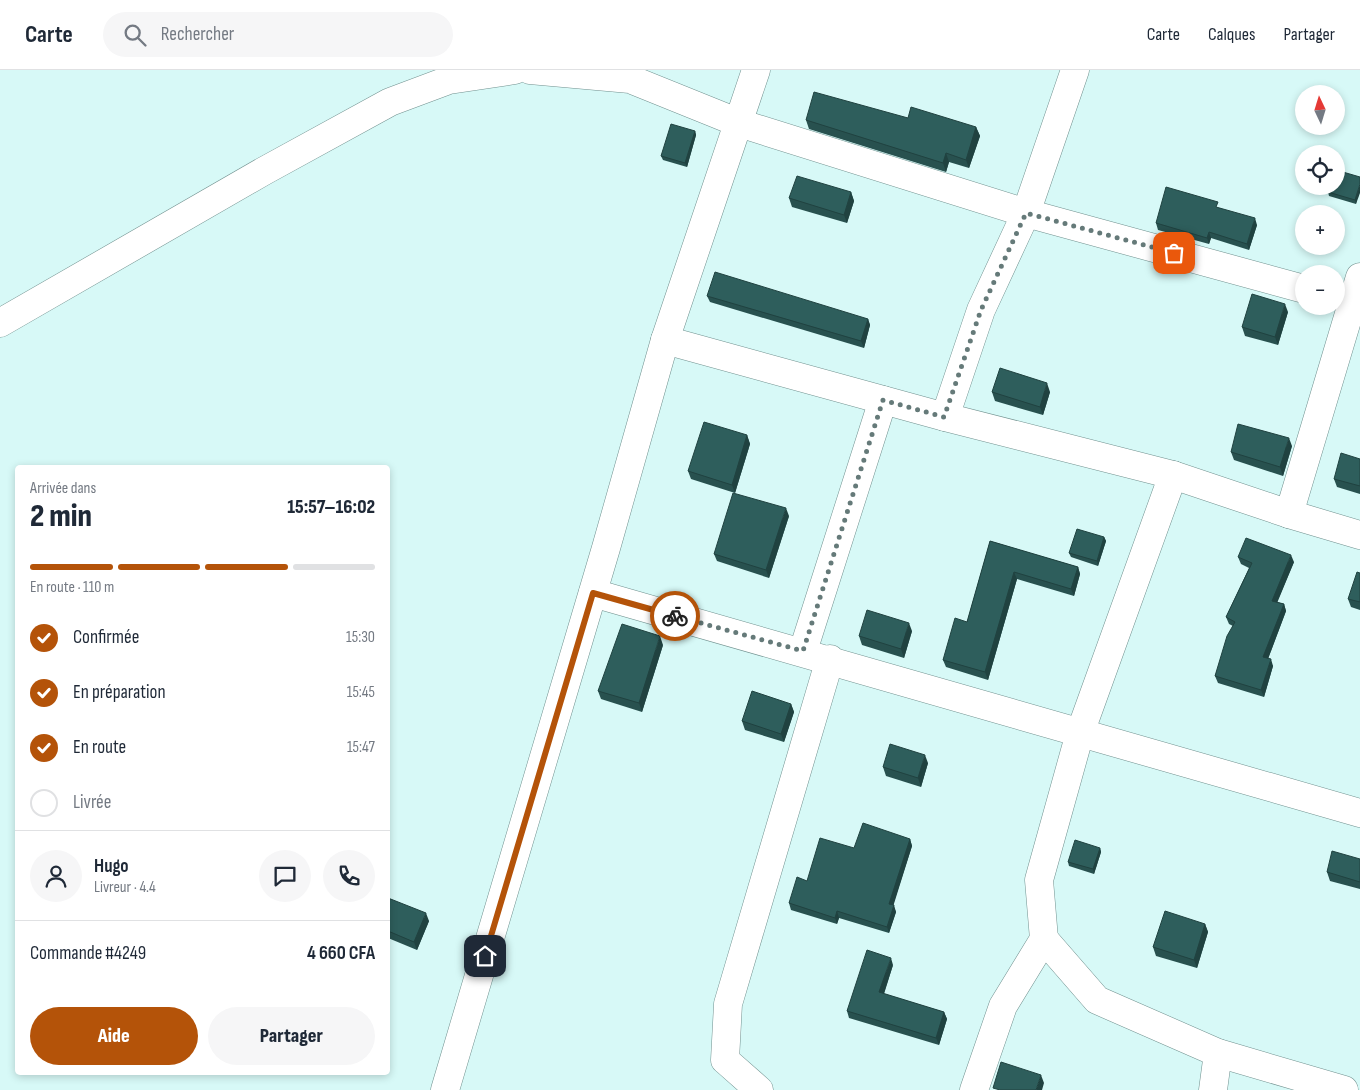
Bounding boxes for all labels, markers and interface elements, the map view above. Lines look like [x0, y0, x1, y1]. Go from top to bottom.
search box [103, 12, 453, 57]
text: Carte [25, 20, 73, 49]
icon: search [121, 21, 149, 49]
text: Rechercher [161, 23, 234, 46]
text: Carte [1147, 24, 1180, 45]
text: Calques [1208, 24, 1255, 45]
text: Partager [1283, 24, 1335, 45]
north arrow [1295, 85, 1345, 135]
map controls [1295, 85, 1345, 315]
button: locate [1295, 145, 1345, 195]
button: + [1295, 205, 1345, 255]
pin [1153, 232, 1195, 274]
icon: bag [1160, 239, 1188, 267]
button: − [1295, 265, 1345, 315]
text: Arrivée dans [30, 479, 96, 498]
text: 15:57–16:02 [287, 496, 375, 519]
text: 2 min [30, 497, 92, 536]
text: En route · 110 m [30, 578, 114, 597]
courier [650, 591, 700, 641]
icon: bike [661, 602, 689, 630]
icon: check [30, 624, 58, 652]
text: Confirmée [73, 626, 139, 649]
text: 15:30 [346, 628, 375, 647]
icon: check [30, 679, 58, 707]
text: En préparation [73, 681, 166, 704]
text: 15:45 [347, 683, 375, 702]
icon: check [30, 734, 58, 762]
text: En route [73, 736, 126, 759]
text: 15:47 [347, 738, 375, 757]
text: Livrée [73, 791, 111, 814]
button: person [30, 850, 82, 902]
button: chat [259, 850, 311, 902]
button: phone [323, 850, 375, 902]
text: Hugo [94, 855, 129, 878]
text: Livreur · 4.4 [94, 878, 156, 897]
pin [464, 935, 506, 977]
text: Commande #4249 [30, 942, 146, 965]
text: 4 660 CFA [307, 942, 375, 965]
icon: home [471, 942, 499, 970]
button: Aide [30, 1007, 198, 1065]
button: Partager [208, 1007, 375, 1065]

